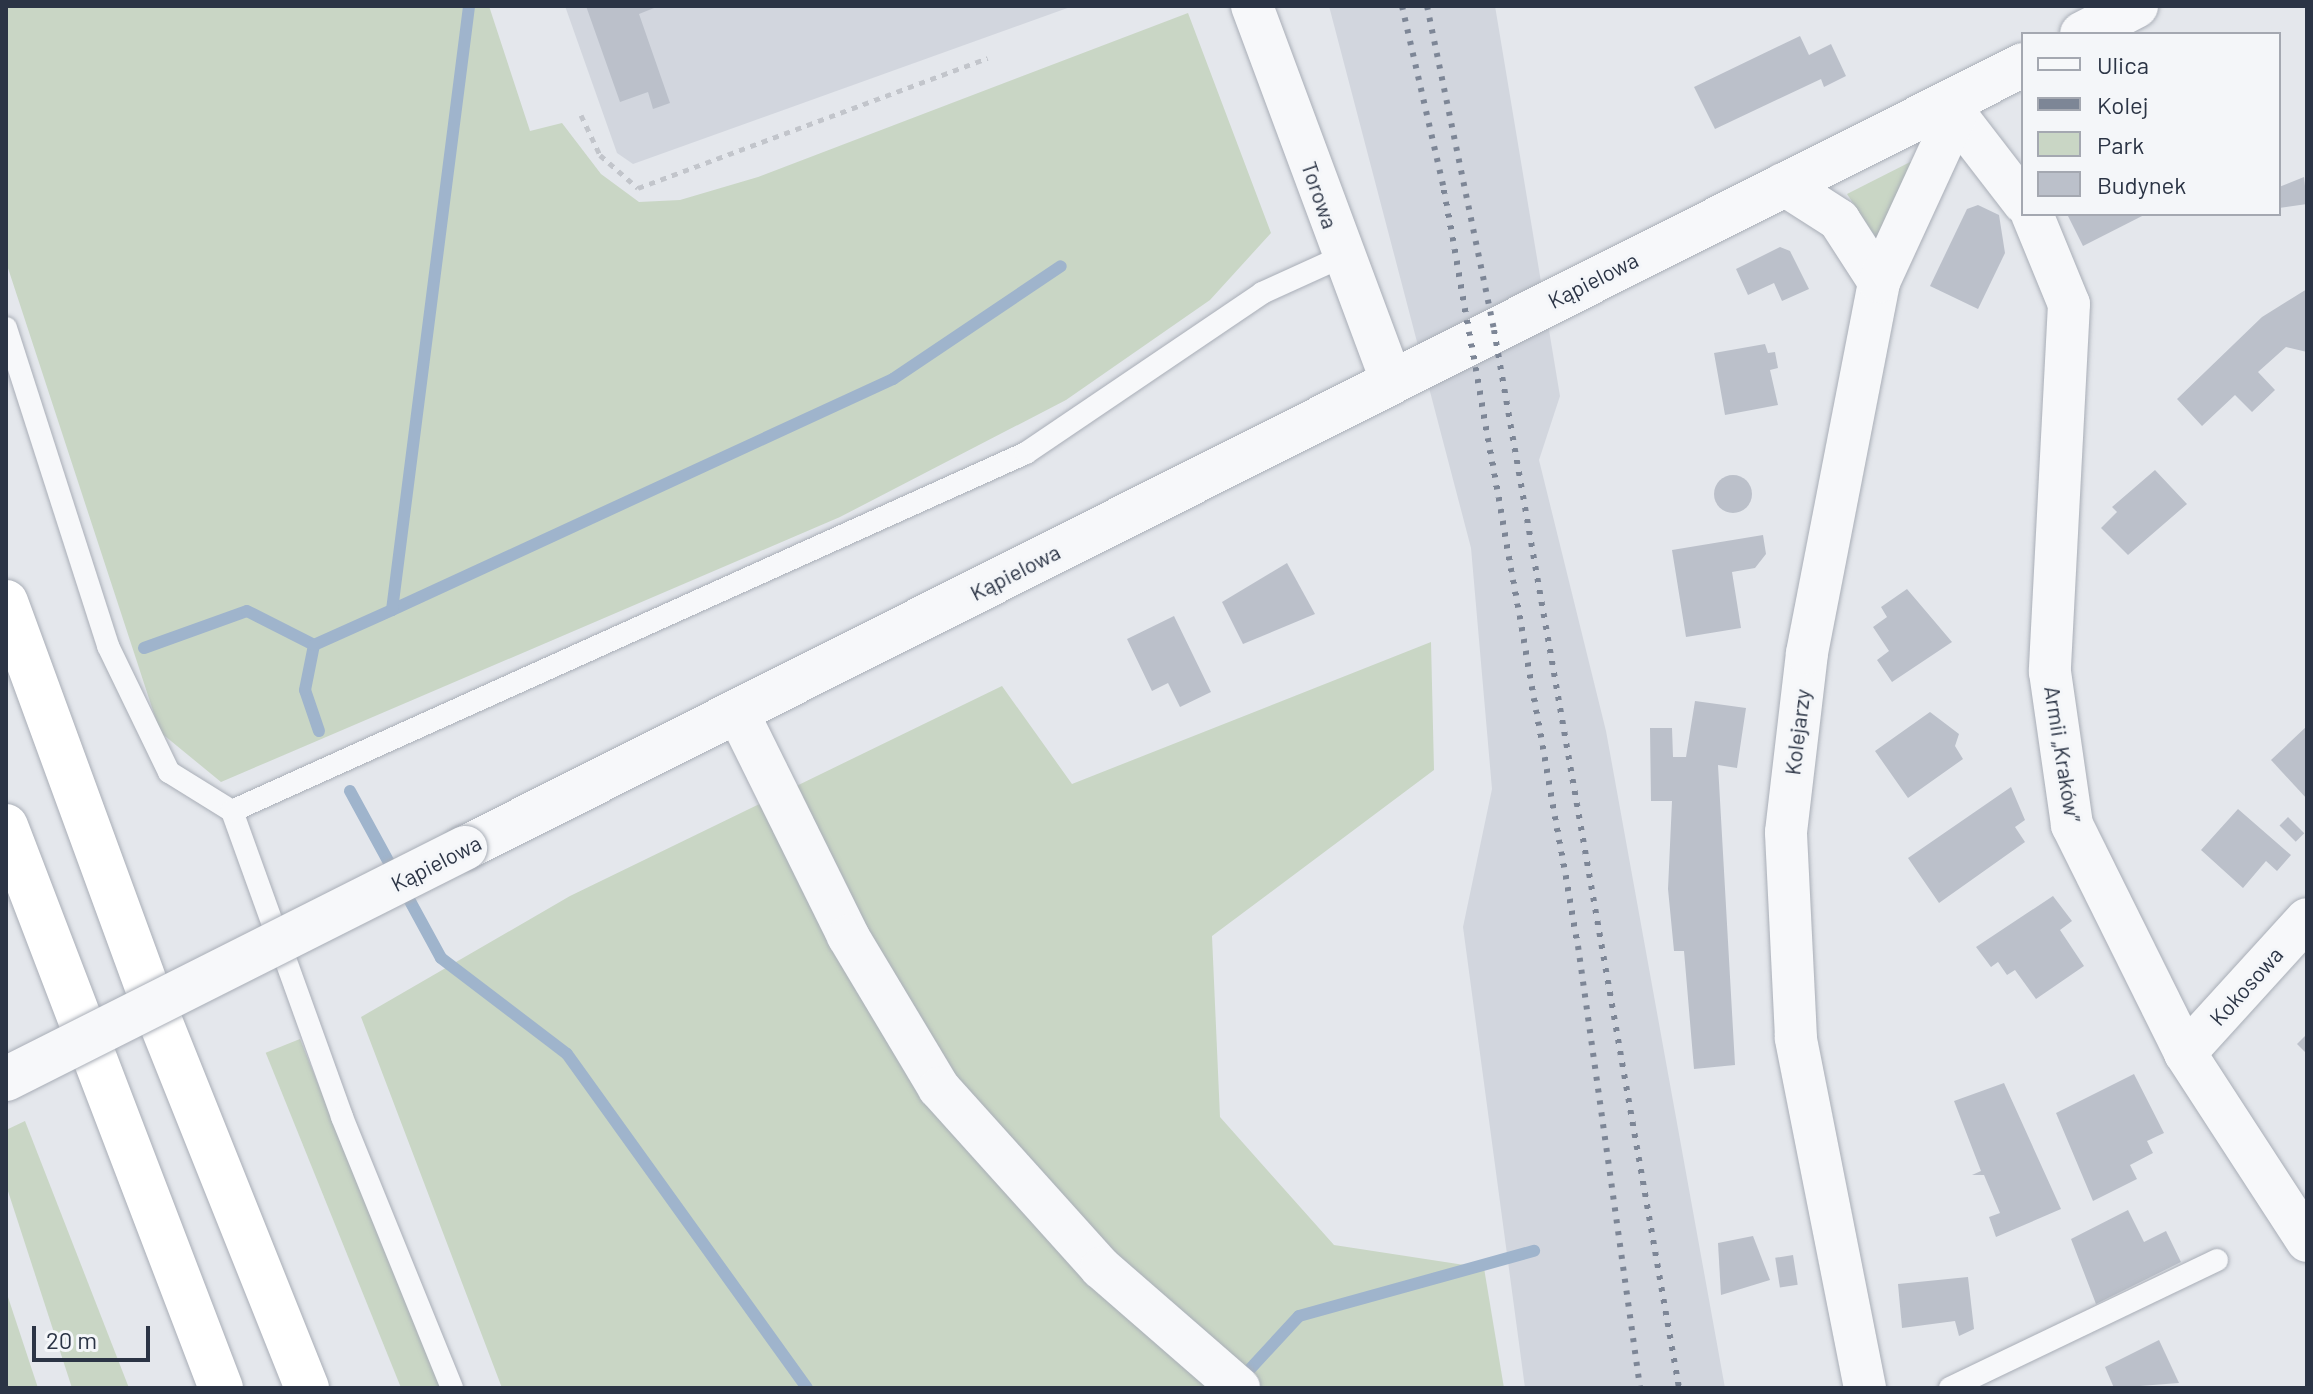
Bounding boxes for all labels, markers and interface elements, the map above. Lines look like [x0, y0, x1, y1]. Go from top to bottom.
legend [2021, 32, 2281, 216]
text: Ulica [2097, 50, 2149, 79]
text: Kolej [2097, 90, 2149, 119]
text: Park [2097, 130, 2144, 159]
street label: Torowa [1296, 158, 1344, 232]
text: Budynek [2097, 170, 2186, 199]
street label: Kąpielowa [1544, 246, 1642, 314]
street label: Kąpielowa [966, 538, 1064, 606]
street label: Armii „Kraków” [2039, 684, 2087, 824]
street label: Kolejarzy [1779, 687, 1815, 777]
street label: Kąpielowa [387, 829, 485, 897]
street label: Kokosowa [2204, 941, 2288, 1031]
scale bar [36, 1310, 154, 1360]
text: 20 m [46, 1325, 97, 1354]

